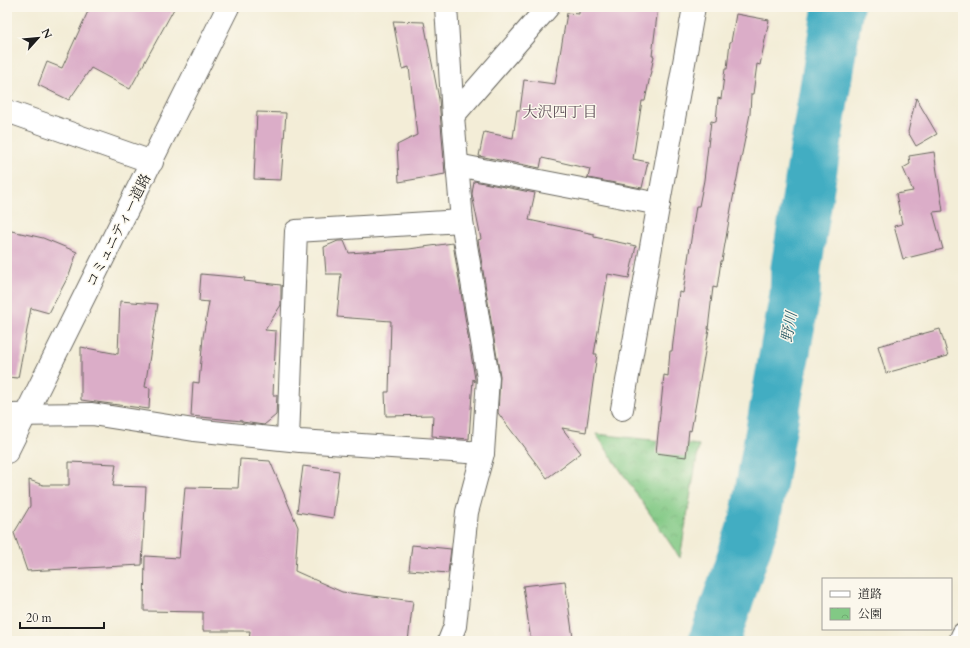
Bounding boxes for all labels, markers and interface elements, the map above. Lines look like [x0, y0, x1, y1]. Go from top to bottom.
north arrow [18, 18, 58, 58]
text: N [38, 26, 56, 42]
district label: 大沢四丁目 [522, 102, 598, 122]
street label: コミュニティー道路 [82, 170, 155, 290]
water label: 野川 [777, 309, 802, 344]
legend [822, 578, 952, 630]
text: 道路 [858, 586, 882, 602]
scale bar [20, 604, 104, 630]
text: 公園 [858, 606, 882, 622]
text: 20 m [26, 610, 53, 626]

